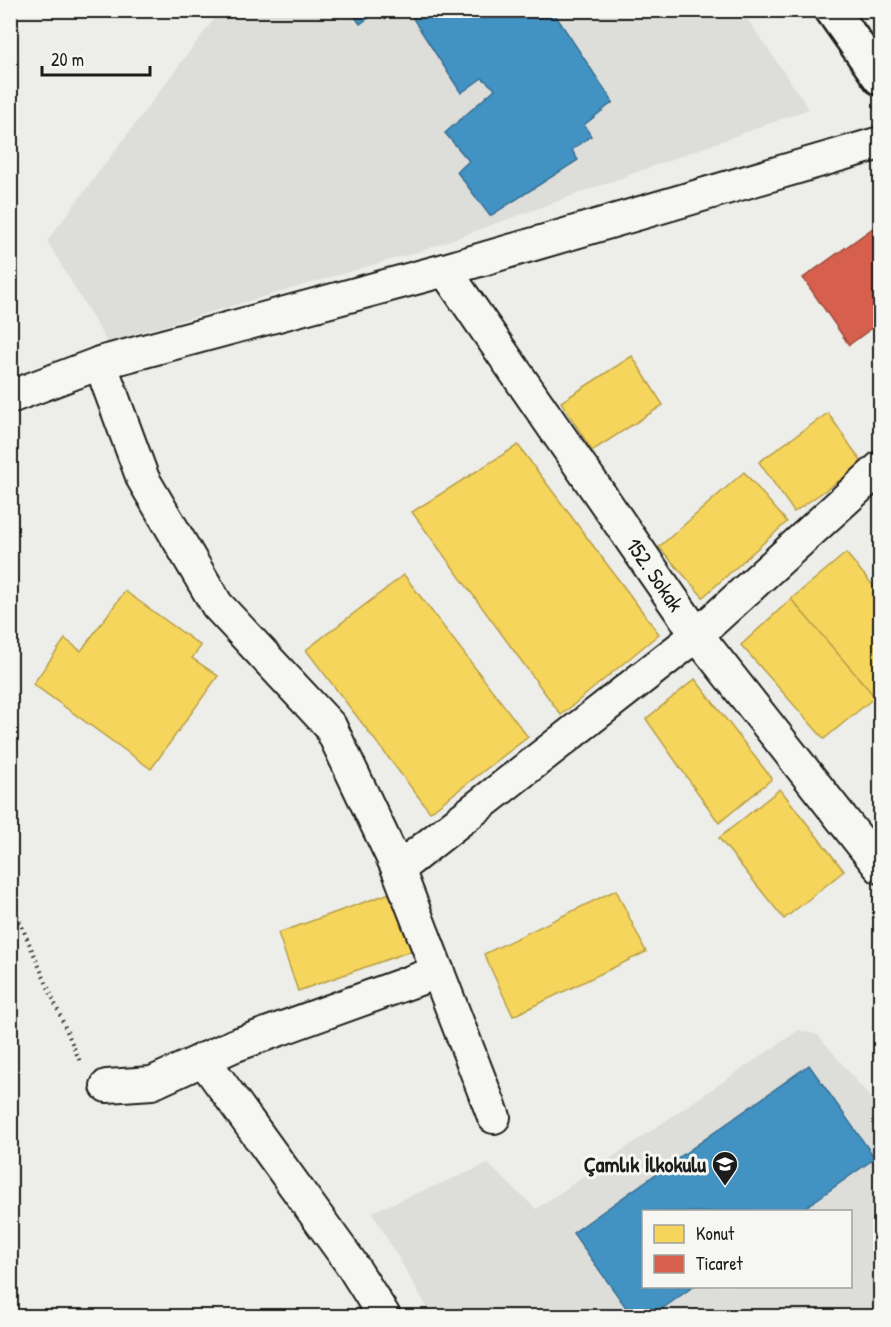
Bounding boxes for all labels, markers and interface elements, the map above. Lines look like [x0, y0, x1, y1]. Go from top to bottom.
scale bar [42, 39, 150, 77]
text: 20 m [51, 47, 84, 72]
street label: 152. Sokak [619, 532, 691, 617]
place label: Çamlık İlkokulu [584, 1149, 706, 1179]
school or university icon: Çamlık İlkokulu [710, 1149, 740, 1187]
legend [642, 1210, 852, 1288]
text: Konut [696, 1221, 735, 1246]
text: Ticaret [696, 1251, 744, 1276]

